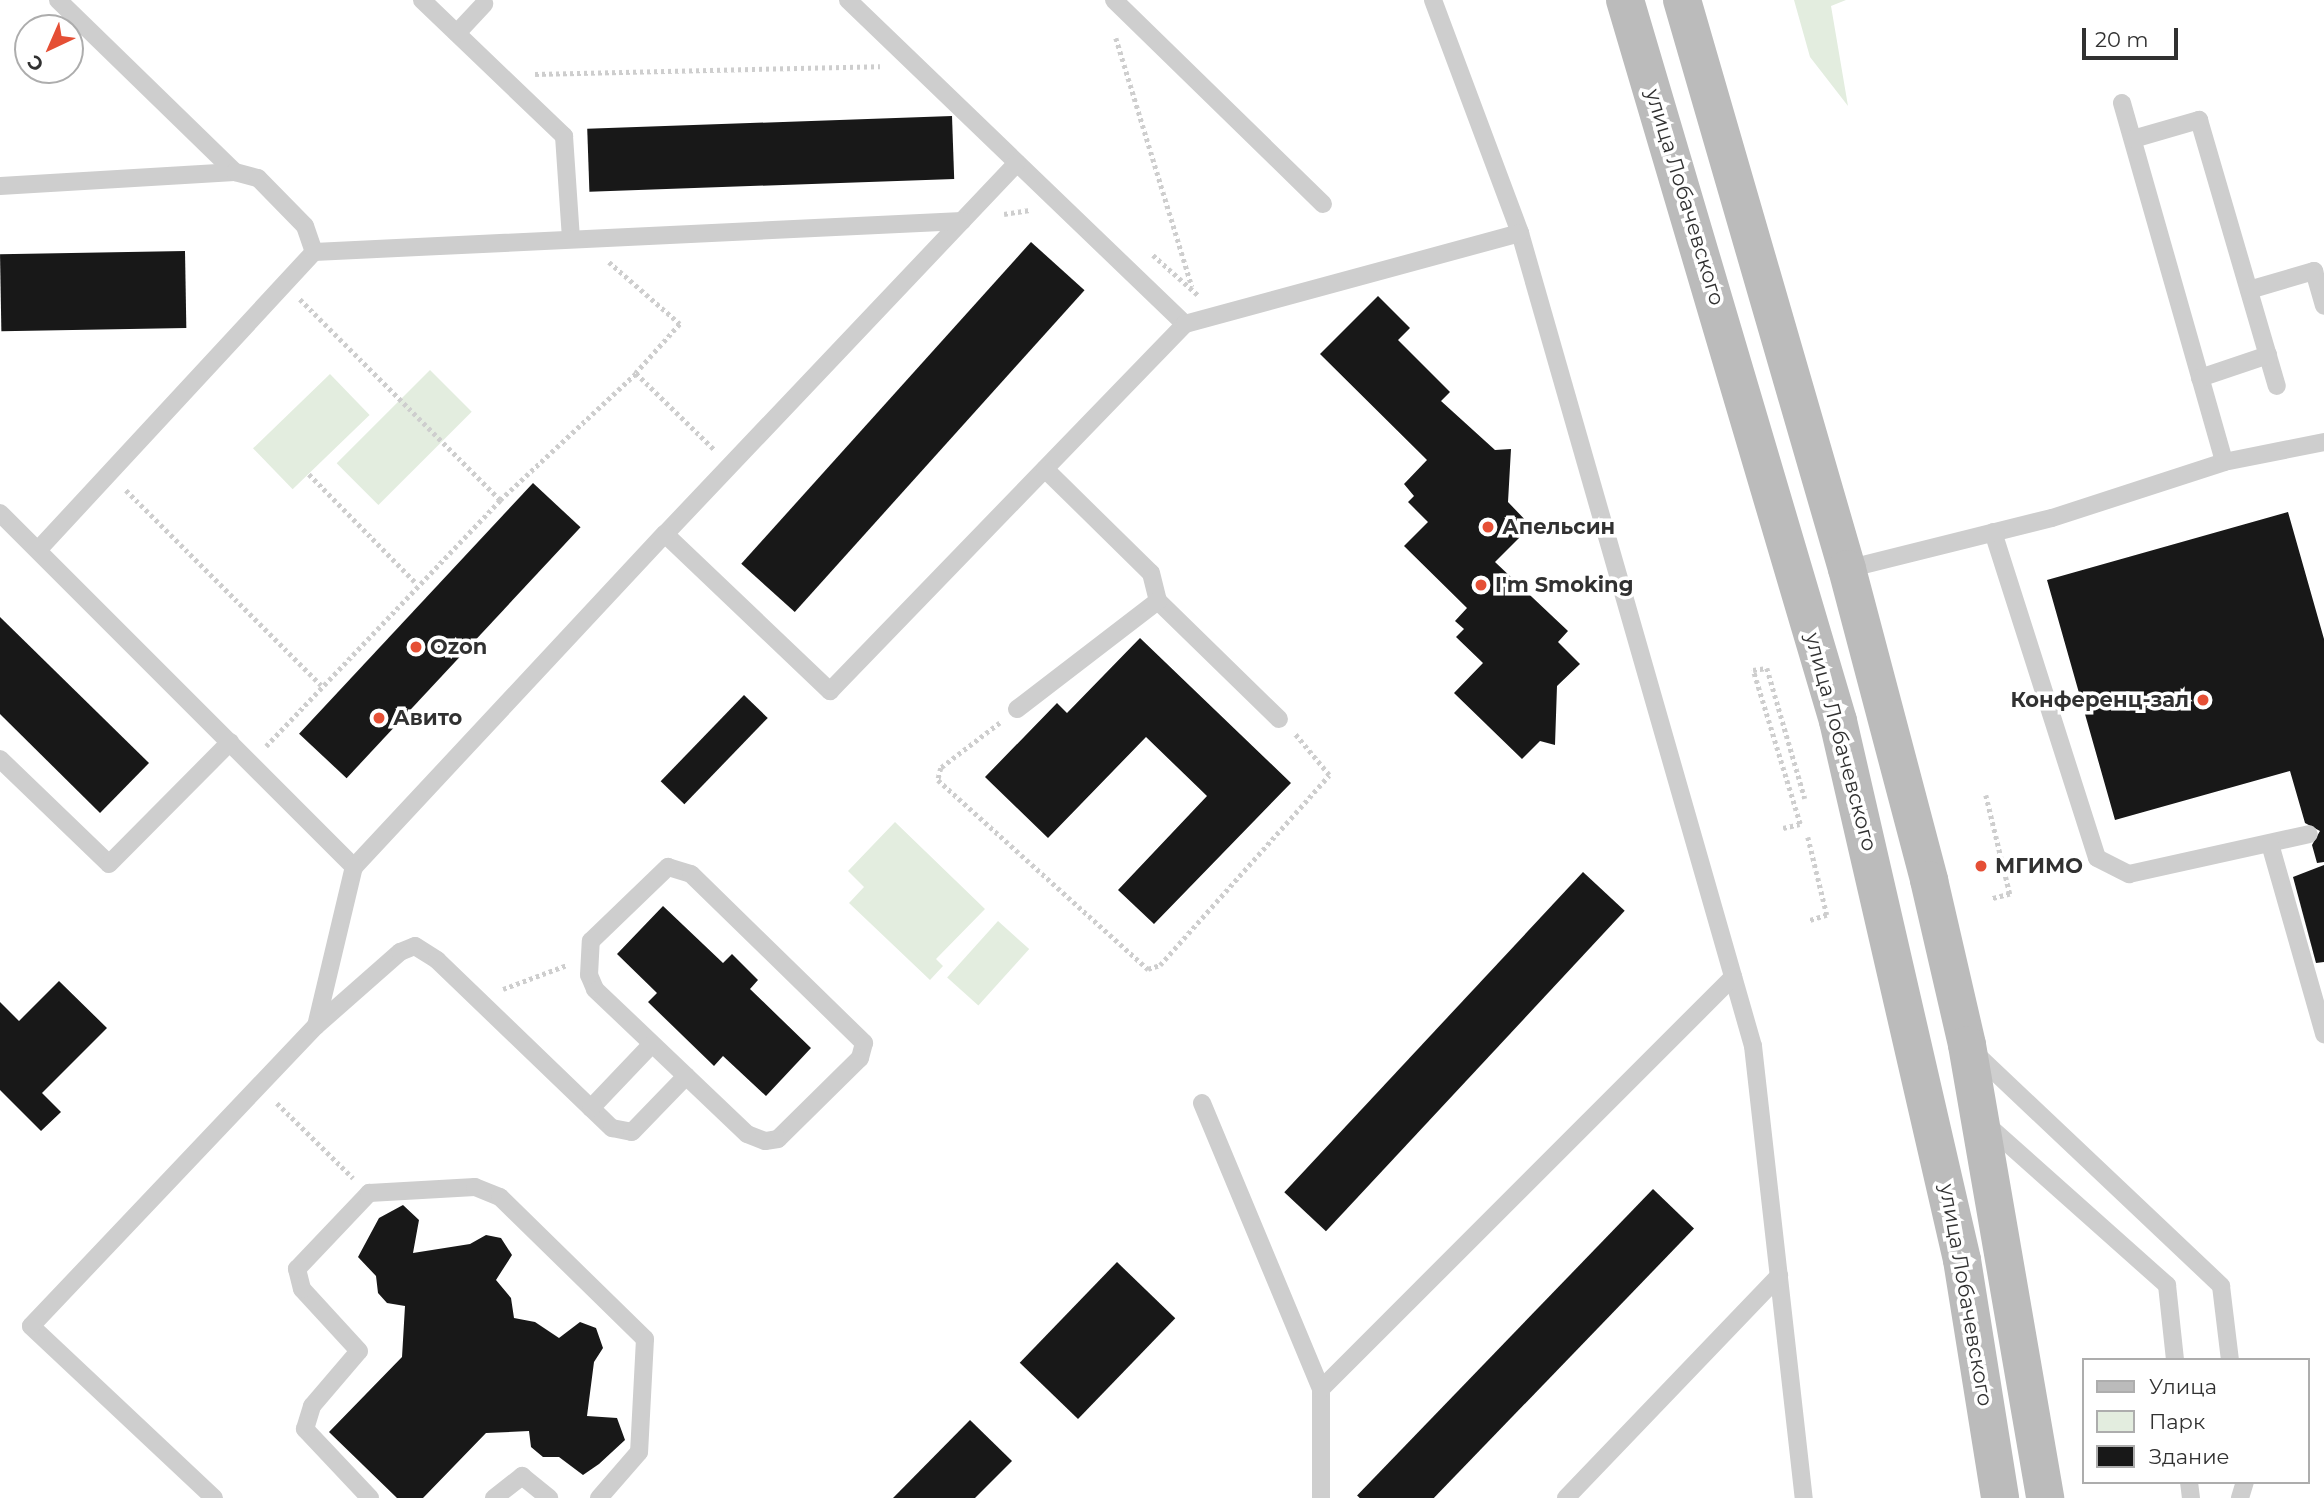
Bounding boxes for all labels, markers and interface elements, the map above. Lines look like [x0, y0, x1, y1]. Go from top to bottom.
north arrow [14, 14, 84, 84]
scale bar [2086, 14, 2182, 58]
text: 20 m [2095, 27, 2149, 52]
text: С [23, 50, 48, 76]
street label: улица Лобачевского [1640, 86, 1730, 308]
place label: Апельсин [1502, 514, 1615, 540]
marker: Апельсин [1480, 519, 1496, 535]
place label: I'm Smoking [1495, 572, 1633, 598]
marker: I'm Smoking [1473, 577, 1489, 593]
street label: улица Лобачевского [1800, 630, 1882, 854]
place label: Ozon [430, 634, 487, 660]
marker: Ozon [408, 639, 424, 655]
place label: Конференц-зал [2011, 687, 2189, 713]
marker: Конференц-зал [2195, 692, 2211, 708]
place label: Авито [393, 705, 462, 731]
marker: Авито [371, 710, 387, 726]
place label: МГИМО [1995, 853, 2083, 879]
marker: МГИМО [1973, 858, 1989, 874]
street label: улица Лобачевского [1934, 1182, 1998, 1408]
legend [2082, 1358, 2310, 1484]
text: Улица [2149, 1374, 2217, 1399]
text: Парк [2149, 1409, 2205, 1434]
text: Здание [2149, 1444, 2230, 1469]

